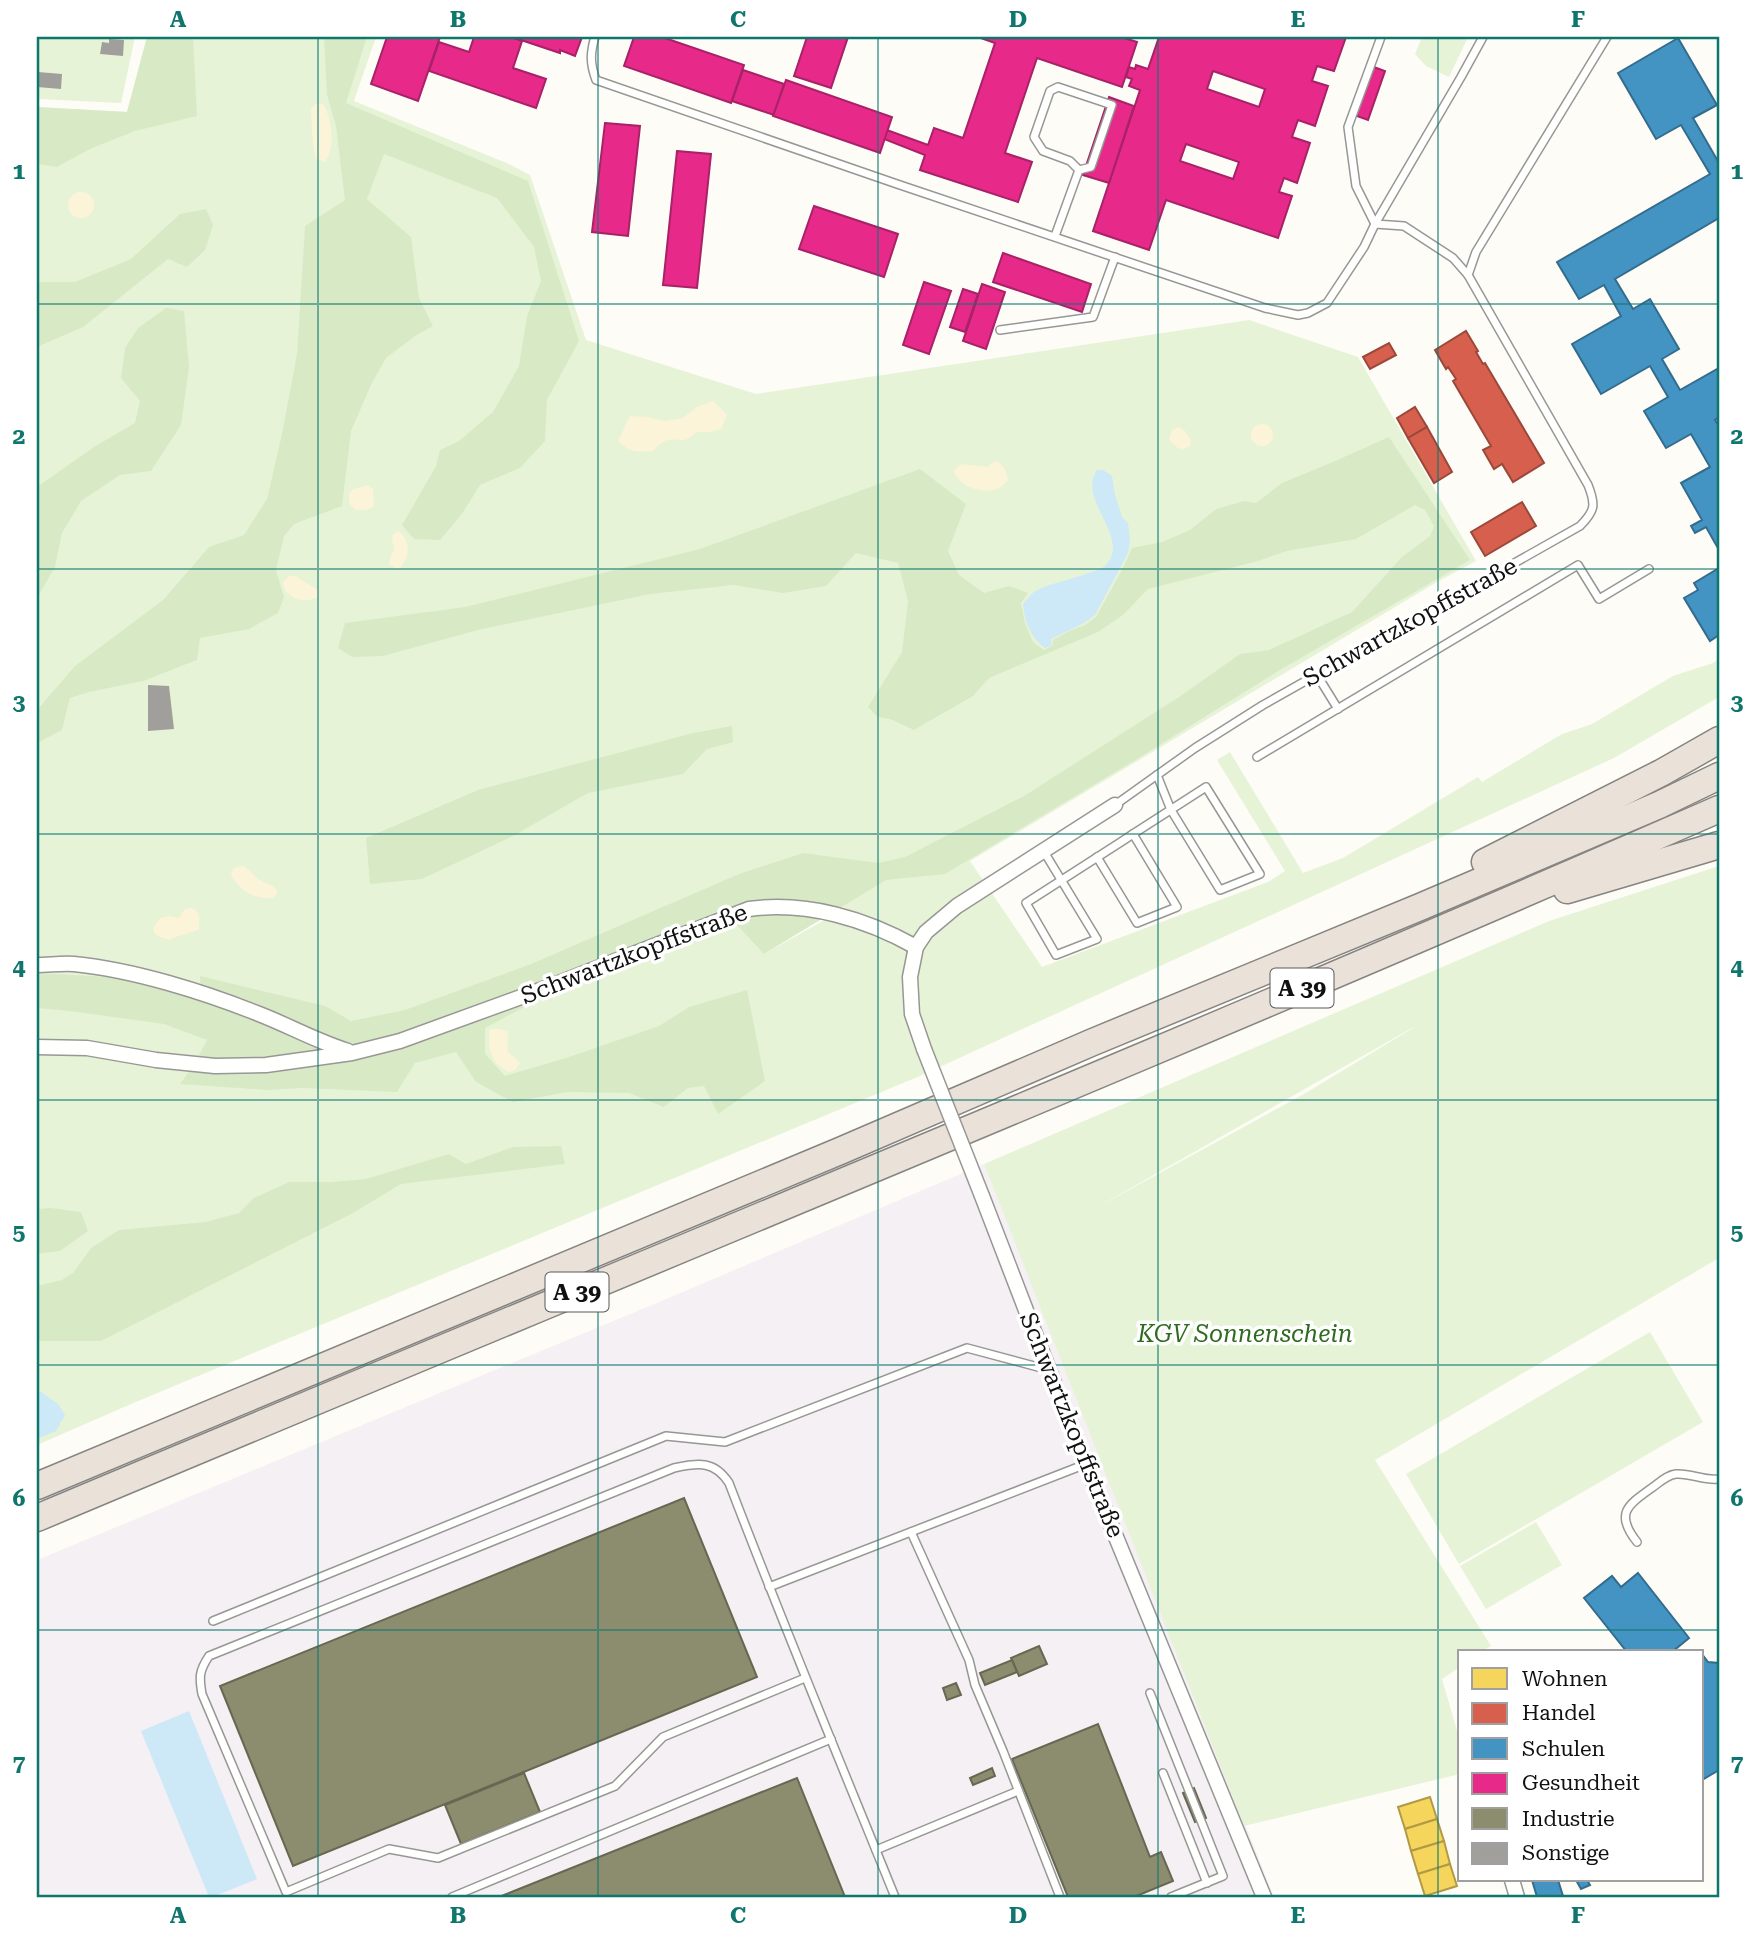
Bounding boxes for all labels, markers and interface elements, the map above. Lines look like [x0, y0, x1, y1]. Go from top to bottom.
text: A [170, 6, 187, 33]
text: B [450, 6, 466, 33]
text: C [730, 6, 746, 33]
text: D [1009, 6, 1027, 33]
text: E [1291, 6, 1305, 33]
text: F [1571, 6, 1585, 33]
text: 1 [13, 158, 26, 185]
text: 1 [1731, 158, 1744, 185]
text: 2 [13, 423, 25, 450]
text: 2 [1731, 423, 1743, 450]
street label: Schwartzkopffstraße [1298, 552, 1522, 692]
text: 3 [13, 689, 26, 716]
text: 3 [1731, 689, 1744, 716]
street label: Schwartzkopffstraße [517, 898, 751, 1010]
text: 4 [13, 954, 26, 981]
text: 4 [1731, 954, 1744, 981]
road number: A 39 [1270, 968, 1334, 1007]
text: 5 [13, 1219, 26, 1246]
text: 5 [1731, 1219, 1744, 1246]
road number: A 39 [546, 1273, 608, 1312]
street label: Schwartzkopffstraße [1014, 1308, 1130, 1542]
park label: KGV Sonnenschein [1136, 1320, 1353, 1348]
text: 6 [13, 1485, 26, 1512]
text: 6 [1731, 1485, 1744, 1512]
legend [1458, 1650, 1704, 1882]
text: Wohnen [1522, 1667, 1608, 1691]
text: Handel [1522, 1701, 1596, 1725]
text: Schulen [1522, 1737, 1606, 1761]
text: 7 [13, 1750, 26, 1777]
text: 7 [1731, 1750, 1744, 1777]
text: Gesundheit [1522, 1771, 1640, 1795]
text: Industrie [1522, 1807, 1615, 1831]
text: Sonstige [1522, 1841, 1609, 1865]
text: A [170, 1902, 187, 1929]
text: B [450, 1902, 466, 1929]
text: C [730, 1902, 746, 1929]
text: D [1009, 1902, 1027, 1929]
text: E [1291, 1902, 1305, 1929]
text: F [1571, 1902, 1585, 1929]

